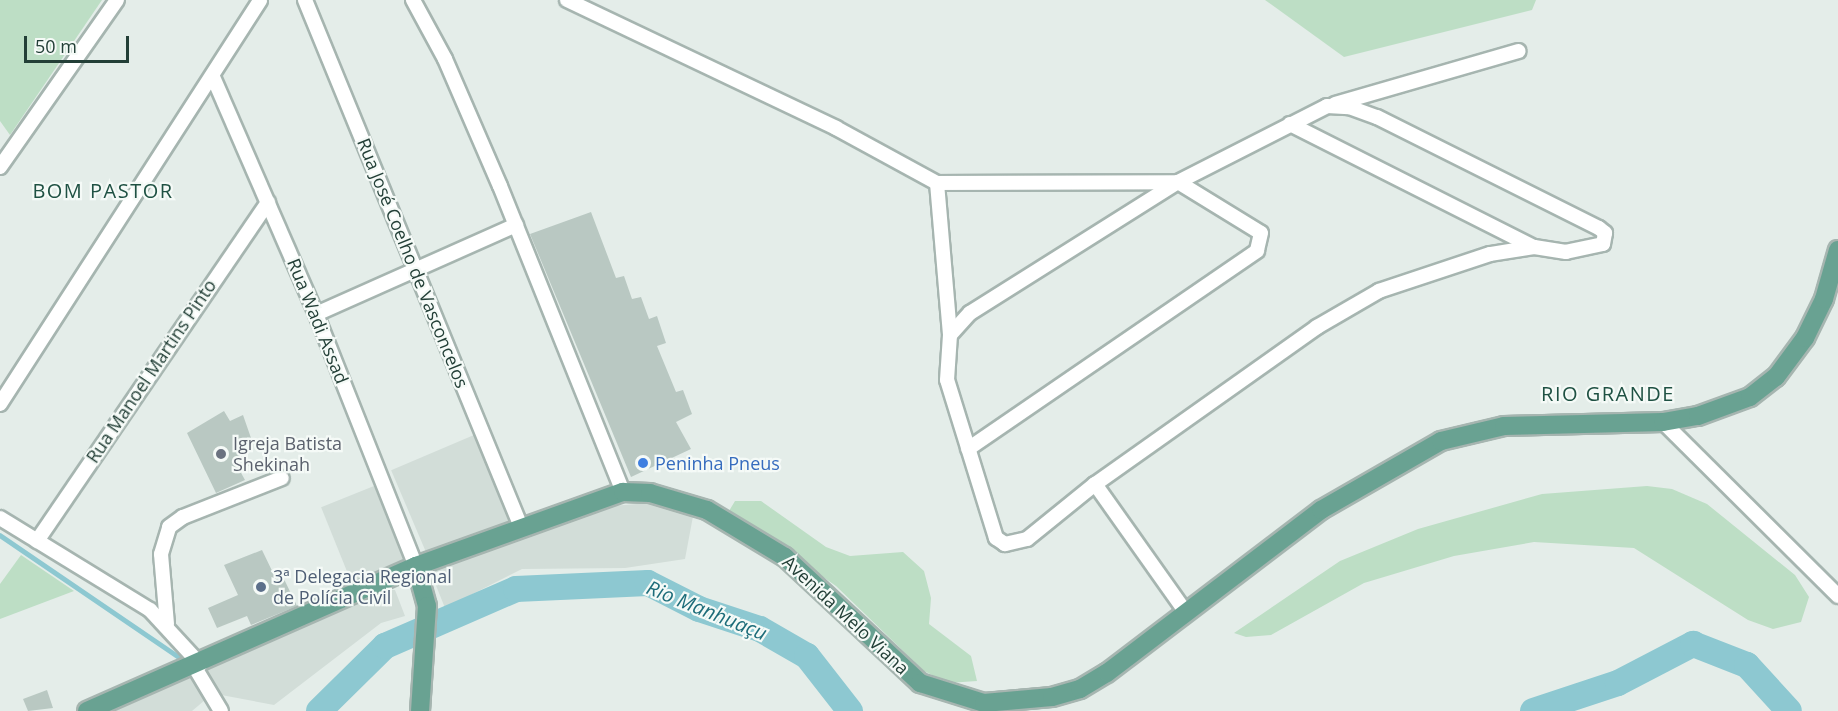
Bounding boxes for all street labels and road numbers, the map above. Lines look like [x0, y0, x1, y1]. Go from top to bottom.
street label: Rua José Coelho de Vasconcelos [353, 135, 473, 391]
street label: Rua Wadi Assad [283, 255, 353, 387]
street label: Rua Manoel Martins Pinto [81, 275, 221, 467]
street label: Avenida Melo Viana [779, 551, 913, 679]

